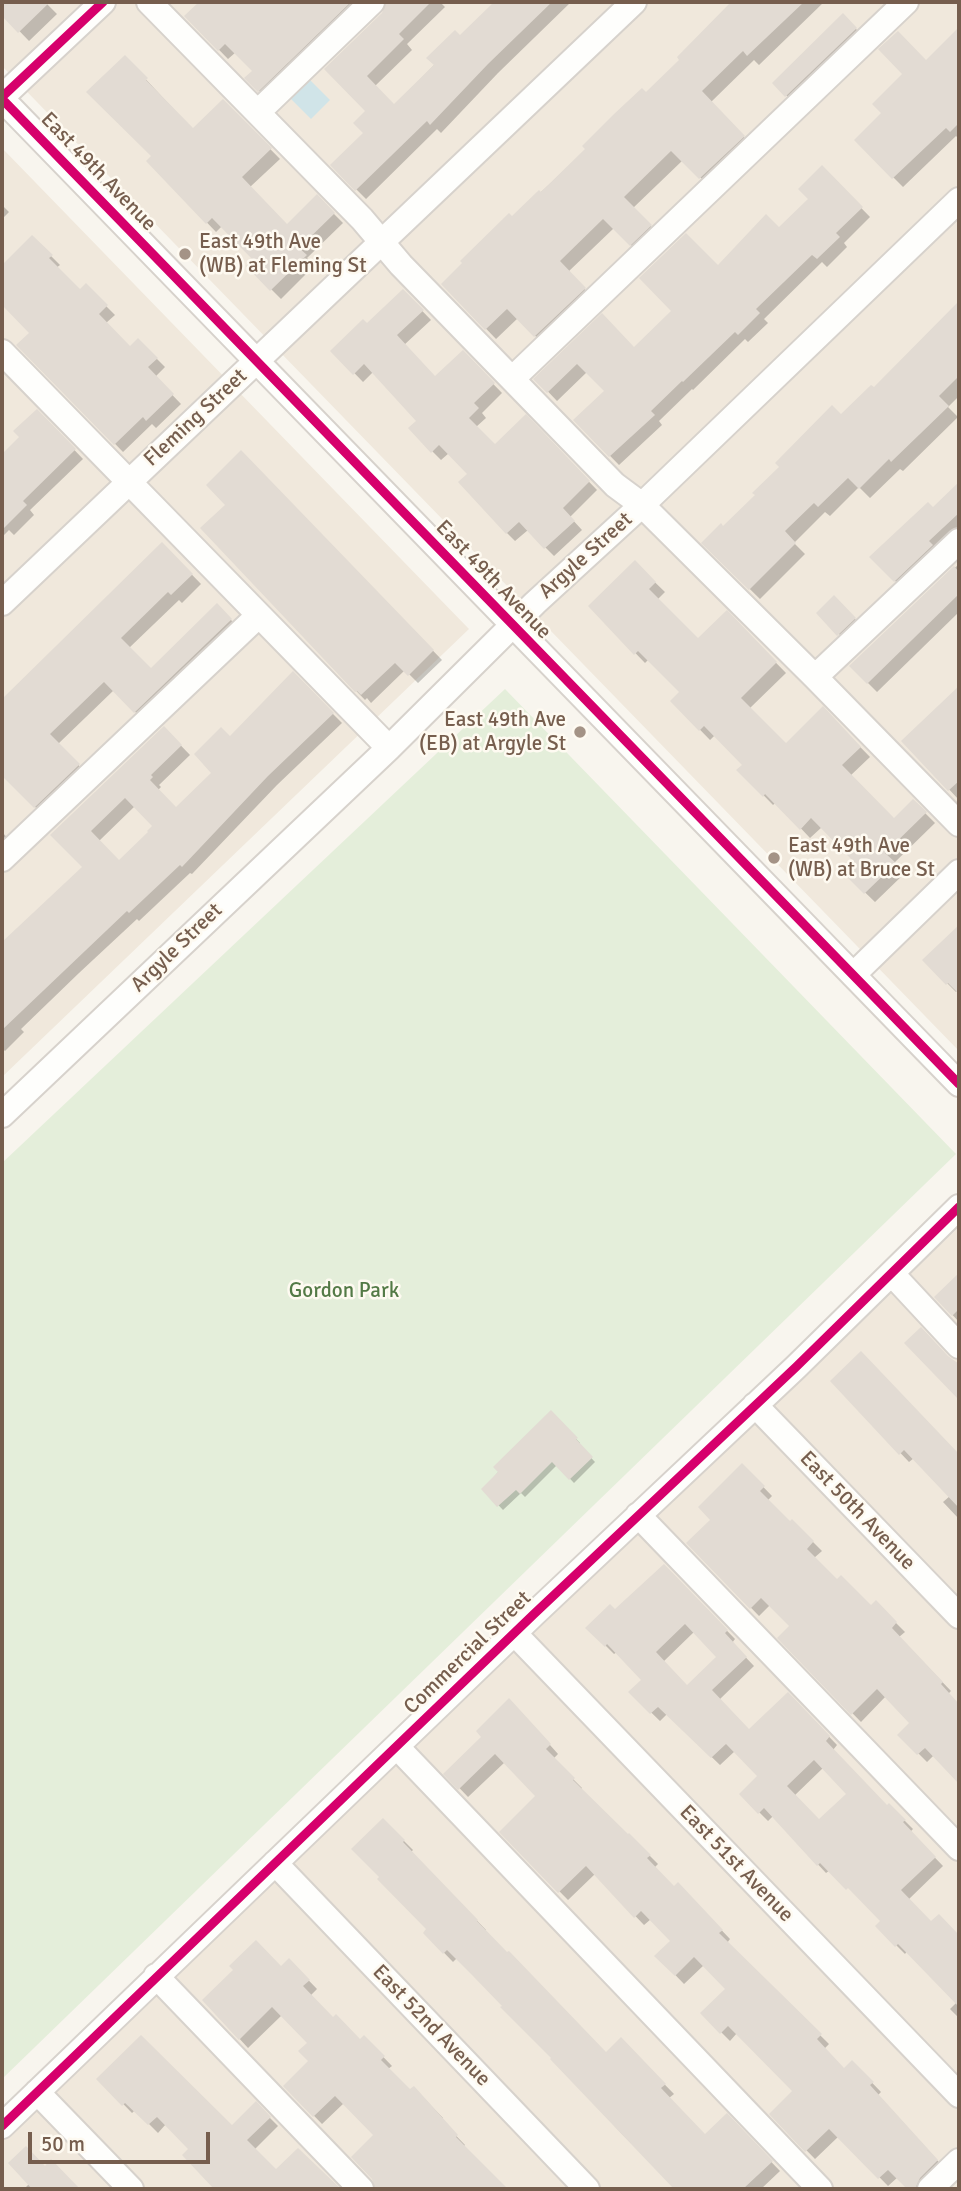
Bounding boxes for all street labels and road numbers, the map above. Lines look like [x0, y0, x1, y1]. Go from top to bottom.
street label: East 49th Avenue [35, 107, 161, 237]
street label: Fleming Street [139, 364, 253, 472]
street label: Argyle Street [534, 507, 638, 605]
street label: East 49th Avenue [430, 515, 556, 645]
street label: Argyle Street [126, 898, 228, 998]
street label: East 50th Avenue [794, 1446, 920, 1576]
street label: Commercial Street [399, 1586, 537, 1720]
street label: East 51st Avenue [674, 1800, 798, 1928]
street label: East 52nd Avenue [367, 1960, 495, 2092]

